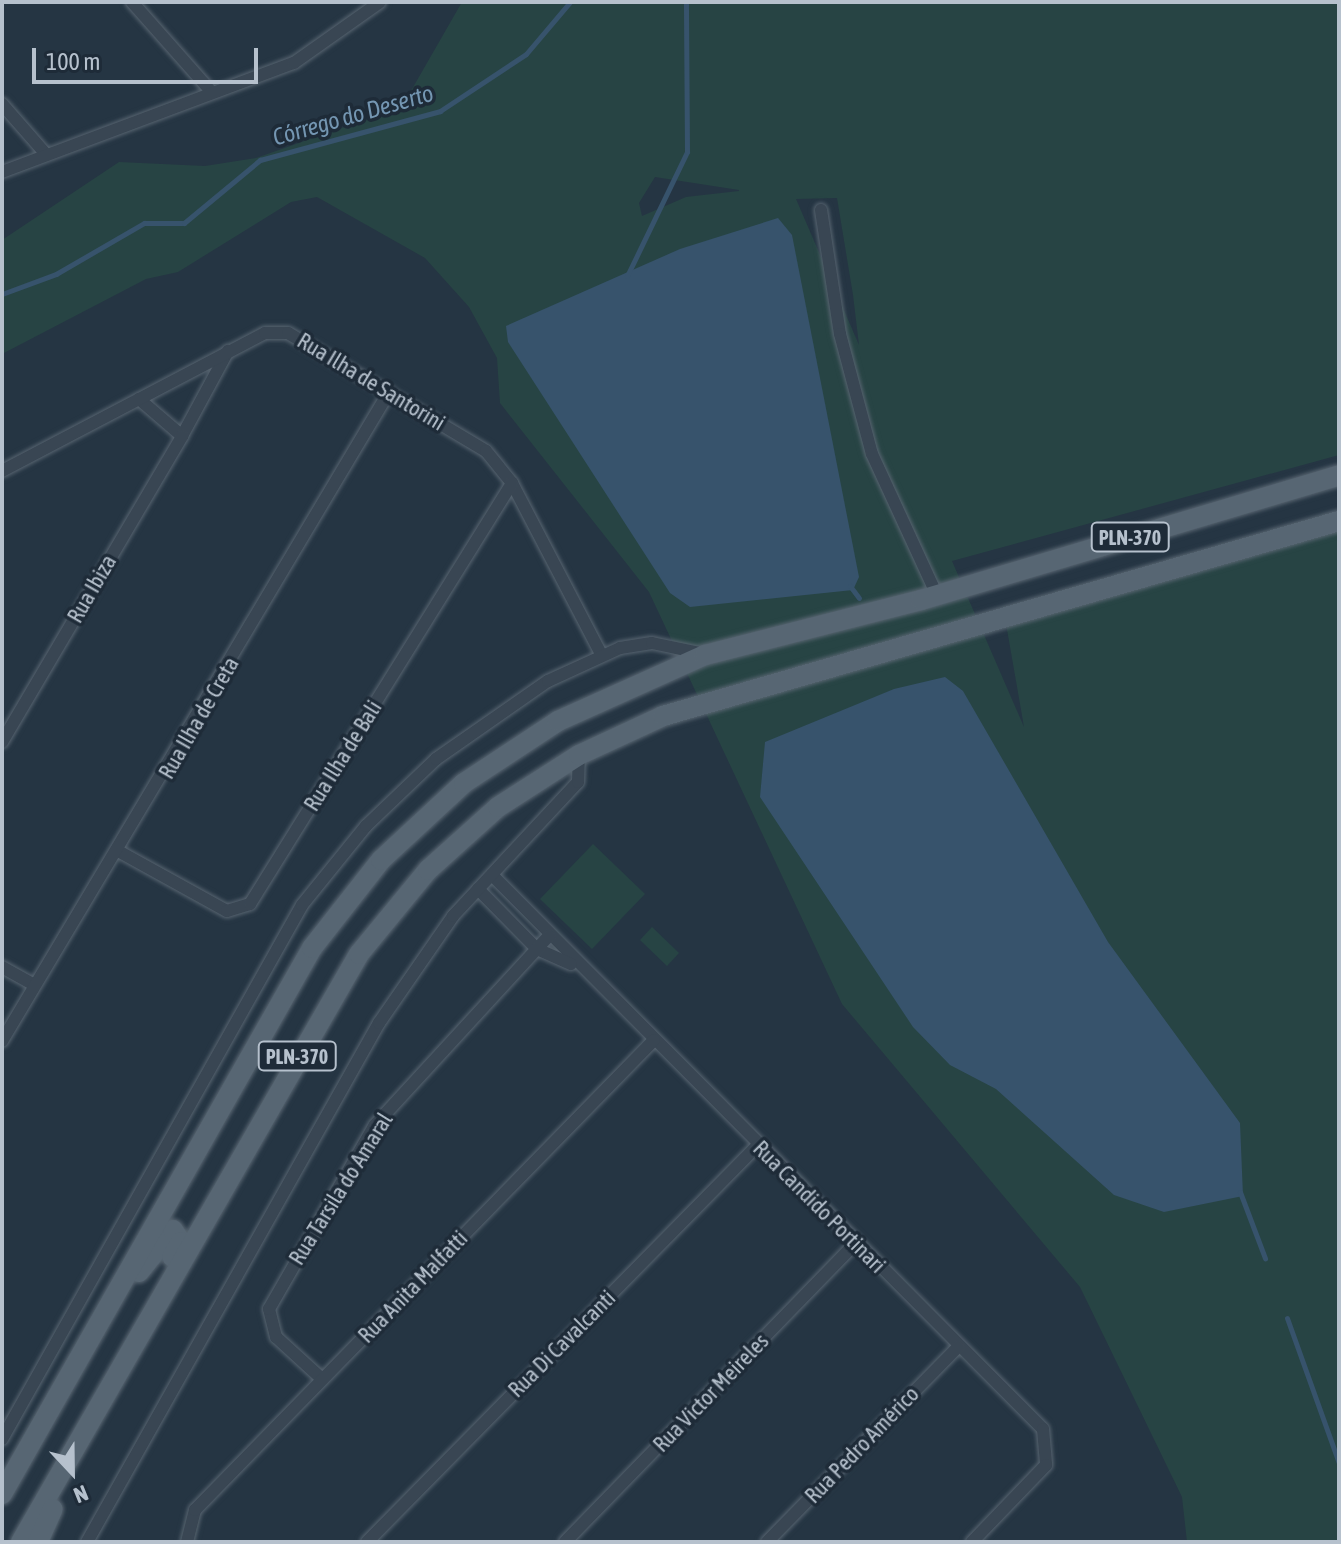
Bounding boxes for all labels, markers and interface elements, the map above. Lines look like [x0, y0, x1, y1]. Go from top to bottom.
scale bar [36, 32, 262, 82]
text: 100 m [46, 48, 100, 75]
water label: Córrego do Deserto [269, 78, 437, 152]
street label: Rua Ilha de Santorini [292, 328, 450, 436]
road number: PLN-370 [1090, 521, 1170, 553]
street label: Rua Ibiza [62, 550, 122, 628]
street label: Rua Ilha de Creta [153, 652, 245, 784]
street label: Rua Ilha de Bali [299, 696, 387, 816]
road number: PLN-370 [257, 1040, 337, 1072]
street label: Rua Tarsila do Amaral [284, 1108, 398, 1270]
street label: Rua Candido Portinari [747, 1135, 891, 1279]
street label: Rua Anita Malfatti [353, 1225, 473, 1349]
street label: Rua Di Cavalcanti [503, 1285, 621, 1403]
street label: Rua Victor Meireles [648, 1328, 774, 1458]
street label: Rua Pedro Américo [800, 1381, 924, 1509]
north arrow [32, 1432, 112, 1512]
text: N [70, 1480, 92, 1509]

